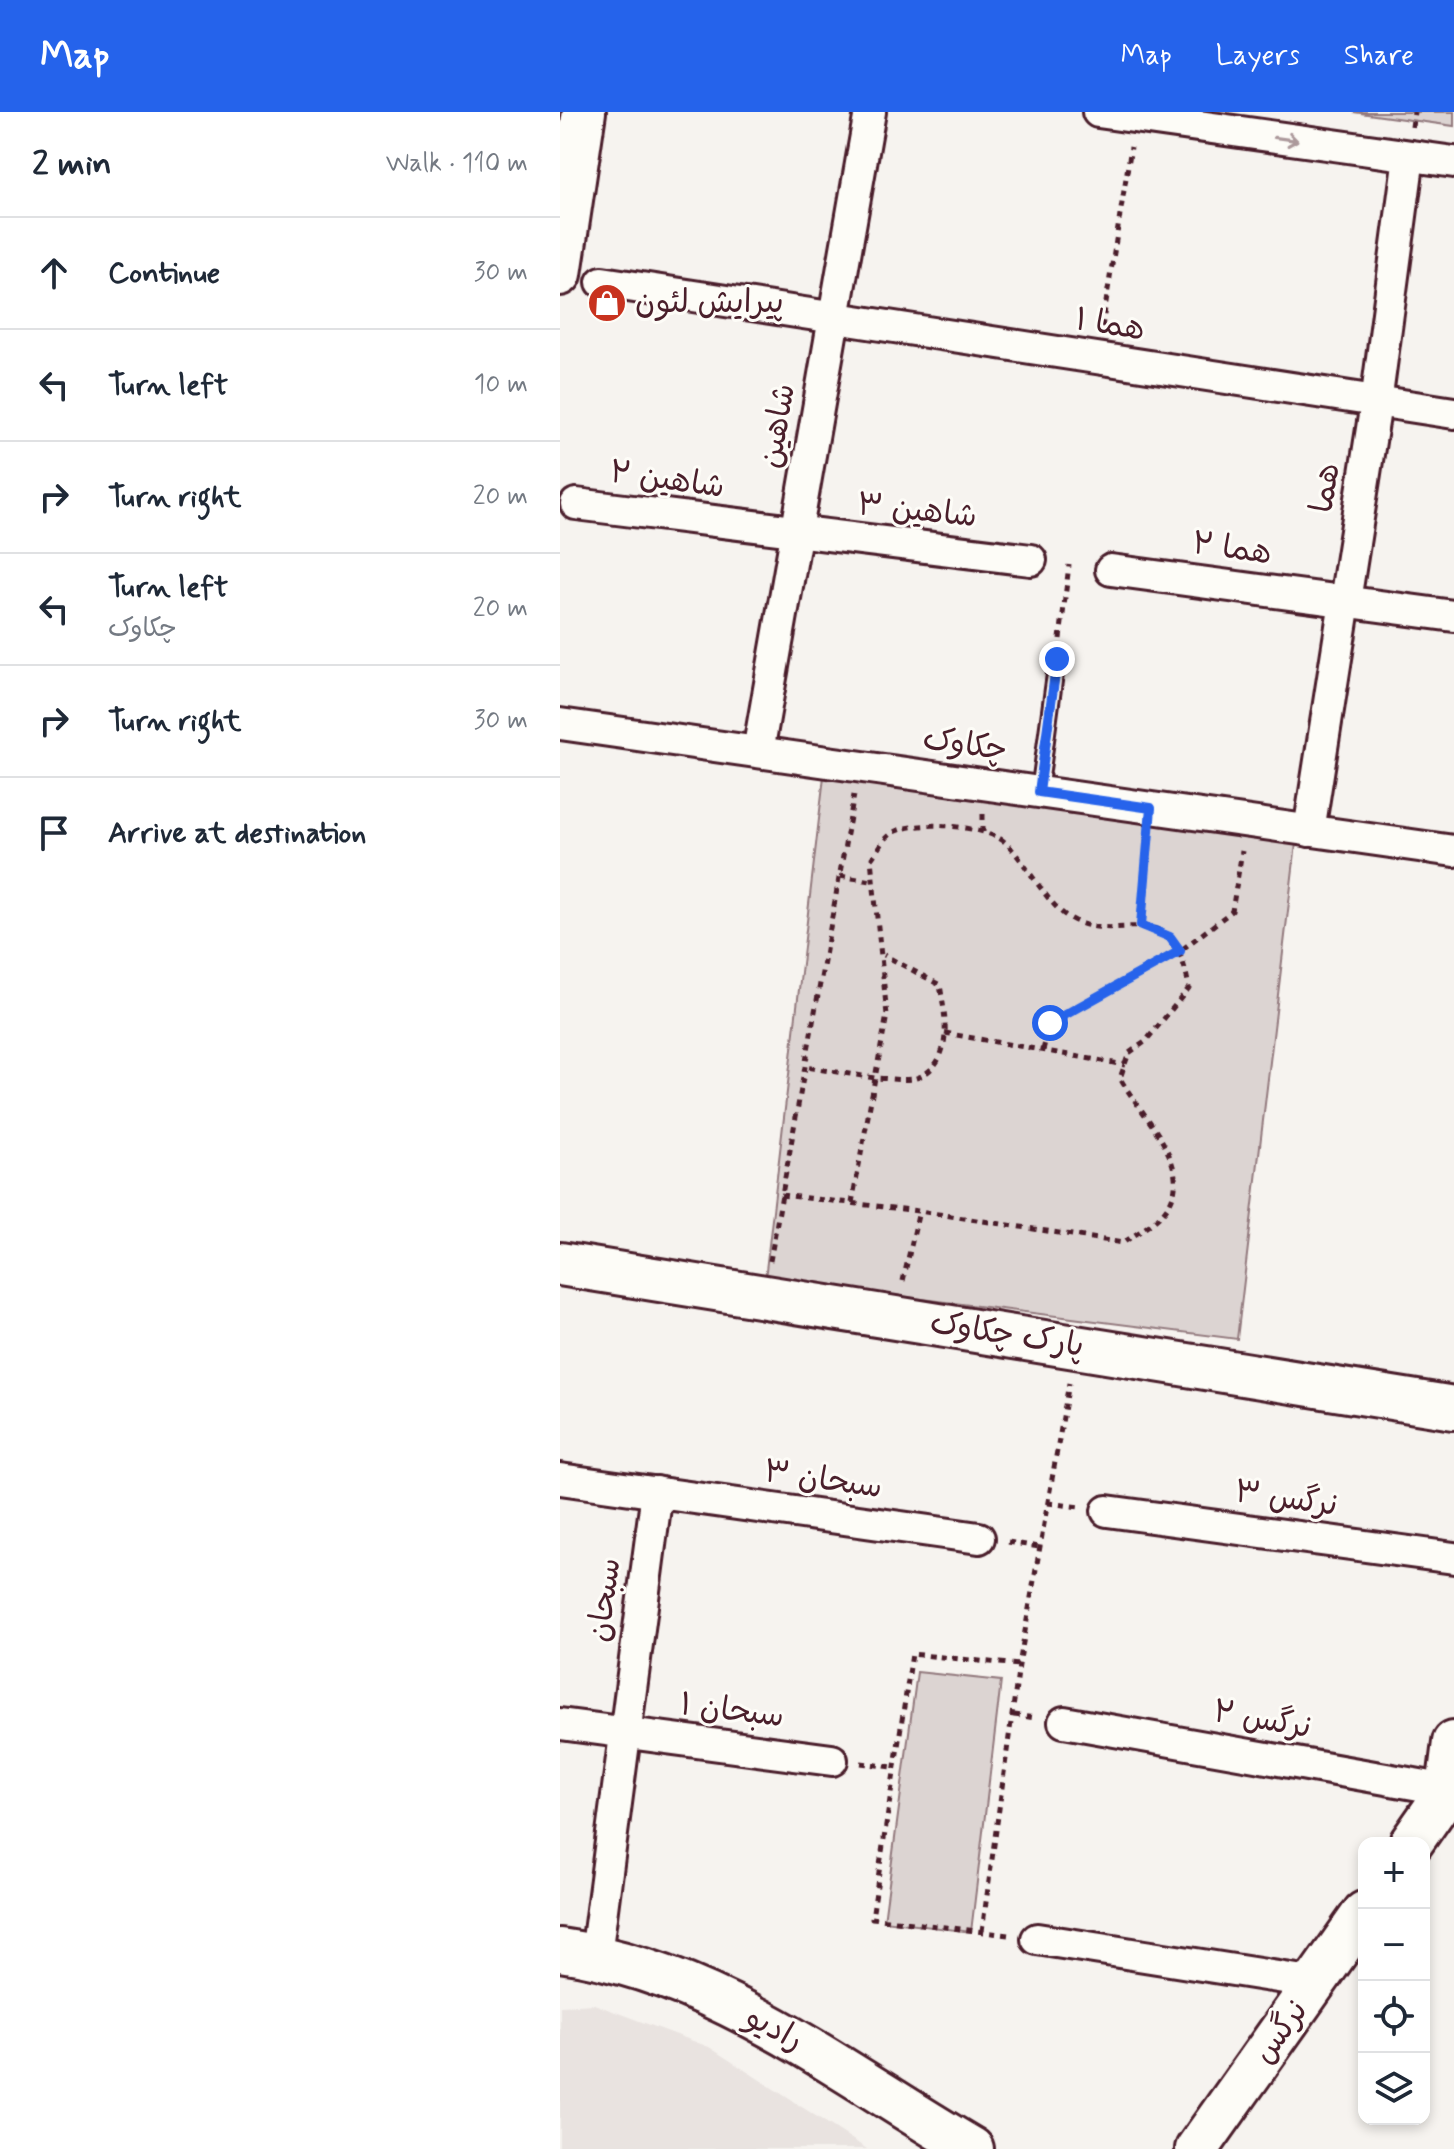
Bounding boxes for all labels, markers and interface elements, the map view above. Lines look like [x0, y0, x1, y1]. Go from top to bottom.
text: Map [40, 32, 110, 81]
text: Map [1121, 38, 1172, 75]
text: Layers [1216, 38, 1300, 75]
text: Share [1344, 38, 1414, 75]
one-way arrow [1273, 132, 1298, 147]
text: 2 min [32, 142, 112, 187]
text: Walk · 110 m [386, 147, 528, 181]
icon: ahead [32, 251, 76, 295]
text: Continue [108, 254, 220, 293]
text: 30 m [474, 256, 528, 290]
shop icon: پیرایش لئون [586, 282, 628, 324]
place label: پیرایش لئون [635, 282, 784, 324]
street label: هما ۱ [1072, 299, 1148, 351]
icon: left [32, 363, 76, 407]
text: Turn left [108, 366, 228, 405]
text: 10 m [474, 368, 528, 402]
street label: شاهین [750, 380, 806, 472]
street label: شاهین ۲ [607, 451, 727, 509]
street label: هما [1301, 460, 1351, 516]
icon: right [32, 475, 76, 519]
text: Turn right [108, 478, 241, 517]
text: 20 m [473, 480, 528, 514]
street label: شاهین ۳ [855, 484, 979, 538]
street label: هما ۲ [1189, 523, 1275, 575]
text: Turn left [108, 568, 228, 607]
icon: left [32, 587, 76, 631]
text: 20 m [473, 592, 528, 626]
text: چکاوک [108, 612, 177, 646]
route end [1039, 641, 1075, 677]
icon: right [32, 699, 76, 743]
text: Turn right [108, 702, 241, 741]
text: 30 m [474, 704, 528, 738]
street label: چکاوک [920, 718, 1010, 772]
icon: arrive [32, 811, 76, 855]
text: Arrive at destination [108, 814, 366, 853]
route start [1032, 1005, 1068, 1041]
street label: پارک چکاوک [927, 1302, 1087, 1368]
street label: سبحان ۳ [761, 1451, 885, 1509]
street label: نرگس ۳ [1232, 1471, 1340, 1527]
street label: سبحان [578, 1555, 632, 1645]
street label: سبحان ۱ [678, 1684, 786, 1738]
street label: نرگس ۲ [1210, 1691, 1314, 1749]
map controls [1358, 1837, 1430, 2125]
button: + [1358, 1837, 1430, 1909]
button: − [1358, 1909, 1430, 1981]
button: locate [1358, 1981, 1430, 2053]
street label: نرگس [1244, 1992, 1318, 2072]
street label: رادیو [736, 1995, 810, 2062]
button: layers [1358, 2053, 1430, 2125]

